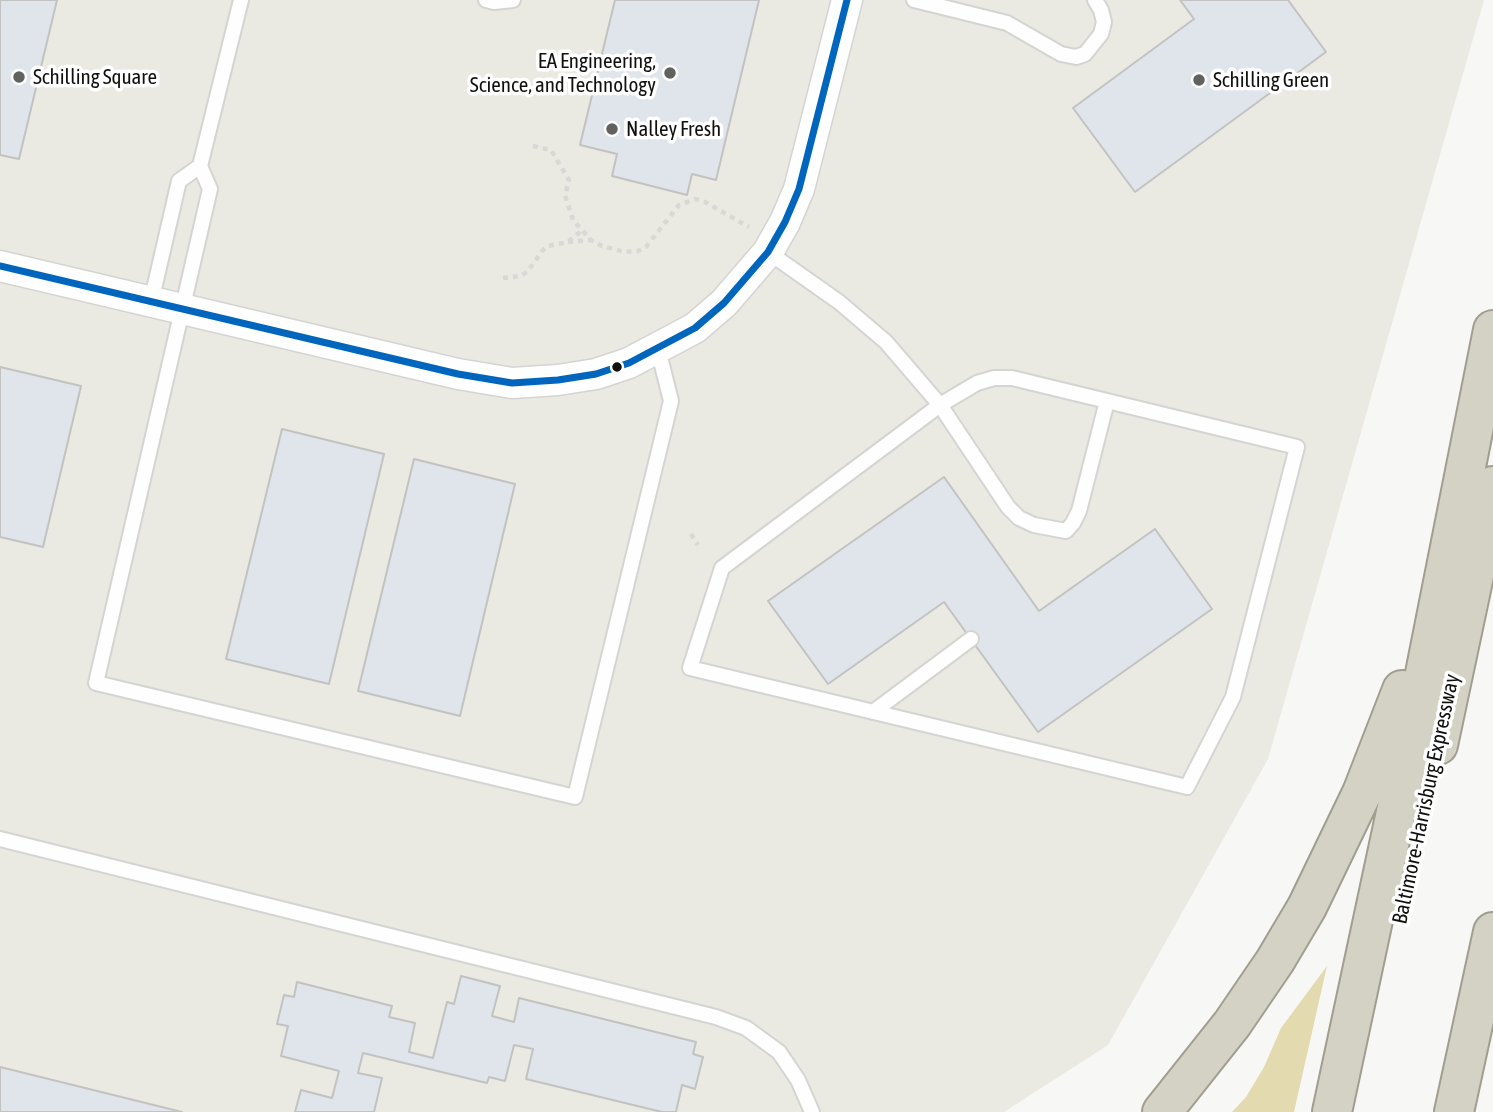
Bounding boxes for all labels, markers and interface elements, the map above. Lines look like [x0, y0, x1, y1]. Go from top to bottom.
place label: EA Engineering, Science, and Technology [470, 48, 656, 98]
place label: Schilling Square [33, 64, 157, 90]
marker: EA Engineering, Science, and Technology [662, 65, 678, 81]
place label: Schilling Green [1213, 67, 1329, 93]
marker: Schilling Square [11, 69, 27, 85]
marker: Schilling Green [1191, 72, 1207, 88]
place label: Nalley Fresh [626, 116, 721, 142]
marker: Nalley Fresh [604, 121, 620, 137]
unlabelled marker [610, 360, 624, 374]
street label: Baltimore-Harrisburg Expressway [1387, 672, 1465, 926]

